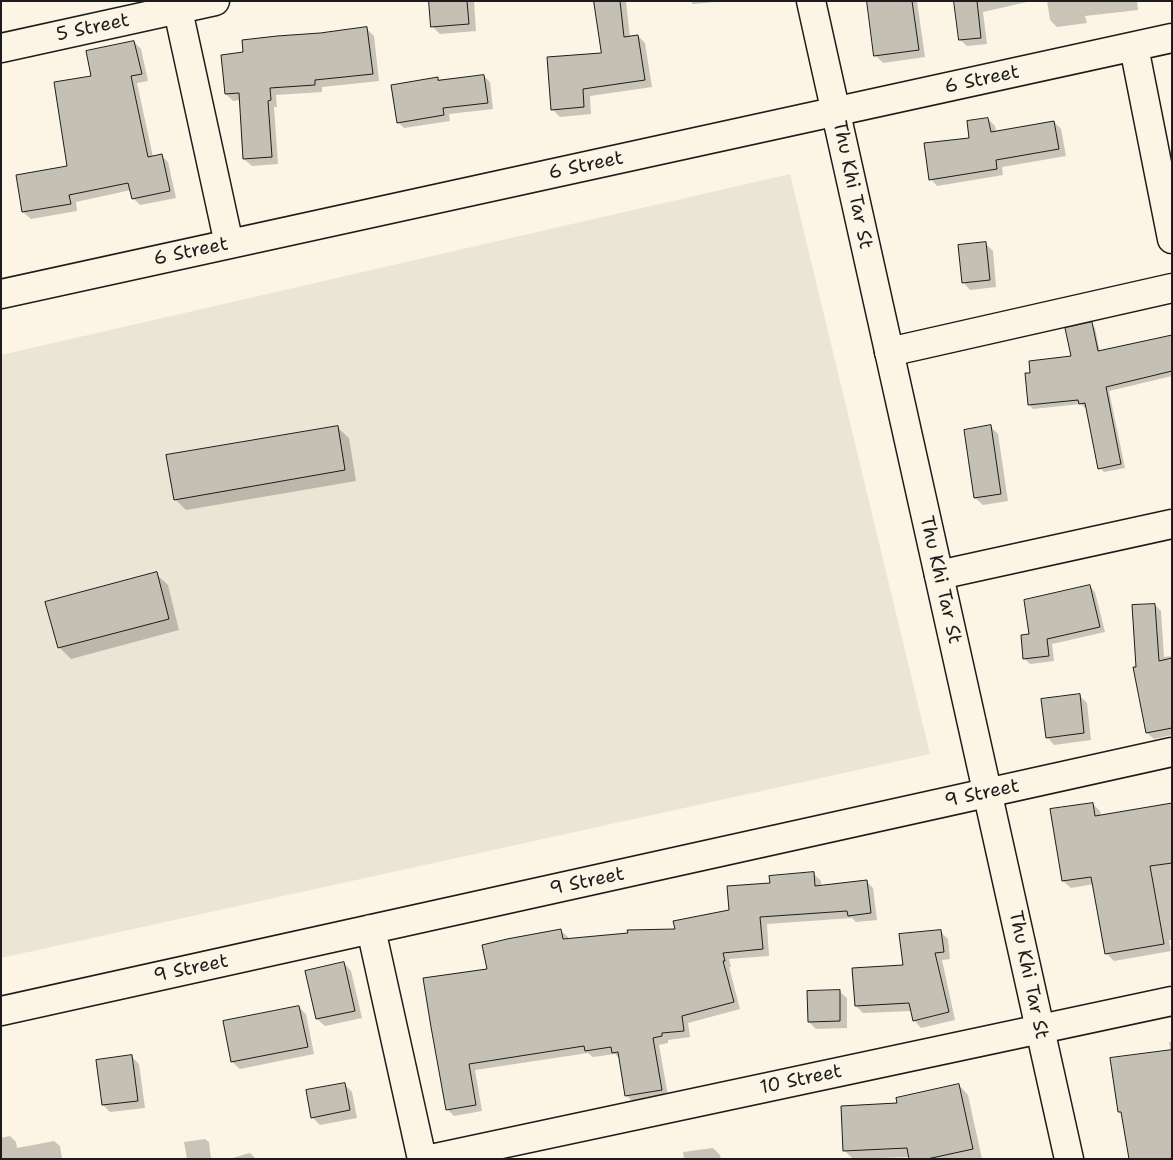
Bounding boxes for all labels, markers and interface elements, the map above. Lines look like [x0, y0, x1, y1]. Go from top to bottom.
street label: 5 Street [54, 9, 132, 47]
street label: 6 Street [943, 61, 1021, 99]
street label: Thu Khi Tar St [827, 119, 877, 251]
street label: 6 Street [547, 147, 625, 185]
street label: 6 Street [152, 233, 230, 271]
street label: Thu Khi Tar St [914, 514, 966, 646]
street label: 9 Street [943, 775, 1021, 813]
street label: 9 Street [548, 863, 626, 901]
street label: Thu Khi Tar St [1003, 909, 1053, 1041]
street label: 9 Street [152, 950, 230, 988]
street label: 10 Street [758, 1060, 844, 1100]

